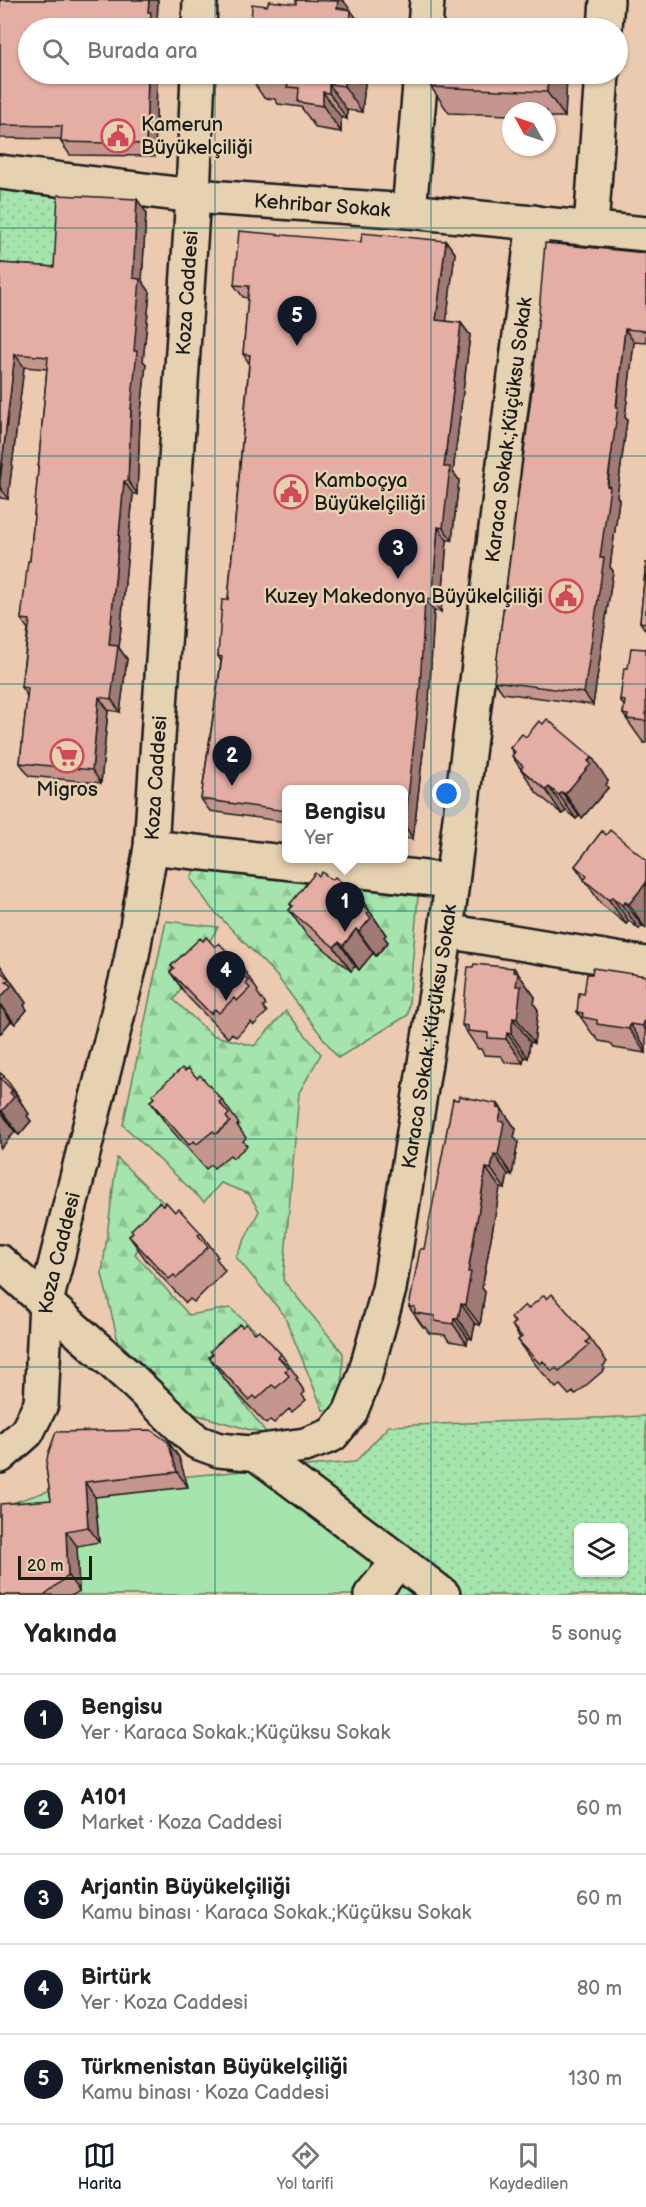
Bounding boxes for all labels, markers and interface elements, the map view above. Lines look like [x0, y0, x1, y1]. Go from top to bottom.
search box [18, 18, 628, 84]
icon: search [39, 35, 72, 68]
text: Burada ara [87, 38, 198, 65]
north arrow [502, 102, 556, 156]
place label: Kamerun Büyükelçiliği [141, 113, 253, 160]
public building icon: Kamerun Büyükelçiliği [100, 118, 136, 154]
street label: Kehribar Sokak [253, 189, 391, 223]
street label: Koza Caddesi [172, 230, 204, 356]
pin: 5 [278, 296, 316, 346]
street label: Karaca Sokak.;Küçüksu Sokak [481, 296, 538, 564]
place label: Kamboçya Büyükelçiliği [314, 469, 426, 516]
public building icon: Kamboçya Büyükelçiliği [273, 474, 309, 510]
pin: 3 [378, 530, 418, 579]
public building icon: Kuzey Makedonya Büyükelçiliği [548, 578, 584, 614]
place label: Kuzey Makedonya Büyükelçiliği [264, 585, 543, 609]
street label: Koza Caddesi [140, 715, 172, 841]
pin: 2 [212, 736, 252, 786]
supermarket icon: Migros [49, 738, 85, 774]
place label: Migros [36, 778, 98, 802]
your location [432, 779, 461, 808]
popup [282, 785, 408, 863]
text: Bengisu [304, 799, 386, 826]
text: Yer [304, 826, 333, 850]
pin: 1 [326, 882, 364, 932]
street label: Karaca Sokak.;Küçüksu Sokak [397, 903, 462, 1171]
pin: 4 [206, 952, 246, 1001]
street label: Koza Caddesi [34, 1190, 86, 1315]
map controls [574, 1523, 628, 1577]
button: layers [574, 1523, 628, 1577]
scale bar [18, 1553, 92, 1580]
text: 20 m [27, 1557, 63, 1576]
text: Yakında [24, 1619, 117, 1650]
text: 5 sonuç [551, 1622, 622, 1646]
text: Bengisu [81, 1694, 163, 1721]
text: 1 [39, 1707, 48, 1731]
text: 50 m [577, 1707, 622, 1731]
text: Yer · Karaca Sokak.;Küçüksu Sokak [81, 1721, 390, 1745]
text: A101 [81, 1784, 127, 1811]
text: 2 [38, 1797, 49, 1821]
text: 60 m [576, 1797, 622, 1821]
text: Market · Koza Caddesi [81, 1811, 282, 1835]
text: Arjantin Büyükelçiliği [81, 1874, 291, 1901]
text: 3 [38, 1887, 49, 1911]
text: 60 m [576, 1887, 622, 1911]
text: Kamu binası · Karaca Sokak.;Küçüksu Sokak [81, 1901, 471, 1925]
text: Birtürk [81, 1964, 151, 1991]
text: 4 [38, 1977, 49, 2001]
text: 80 m [577, 1977, 622, 2001]
text: Yer · Koza Caddesi [81, 1991, 248, 2015]
text: Türkmenistan Büyükelçiliği [81, 2054, 348, 2081]
text: 5 [38, 2067, 49, 2091]
text: 130 m [568, 2067, 622, 2091]
text: Kamu binası · Koza Caddesi [81, 2081, 329, 2105]
tab: Harita [78, 2139, 121, 2194]
tab: Yol tarifi [277, 2139, 333, 2194]
tab: Kaydedilen [489, 2139, 568, 2194]

